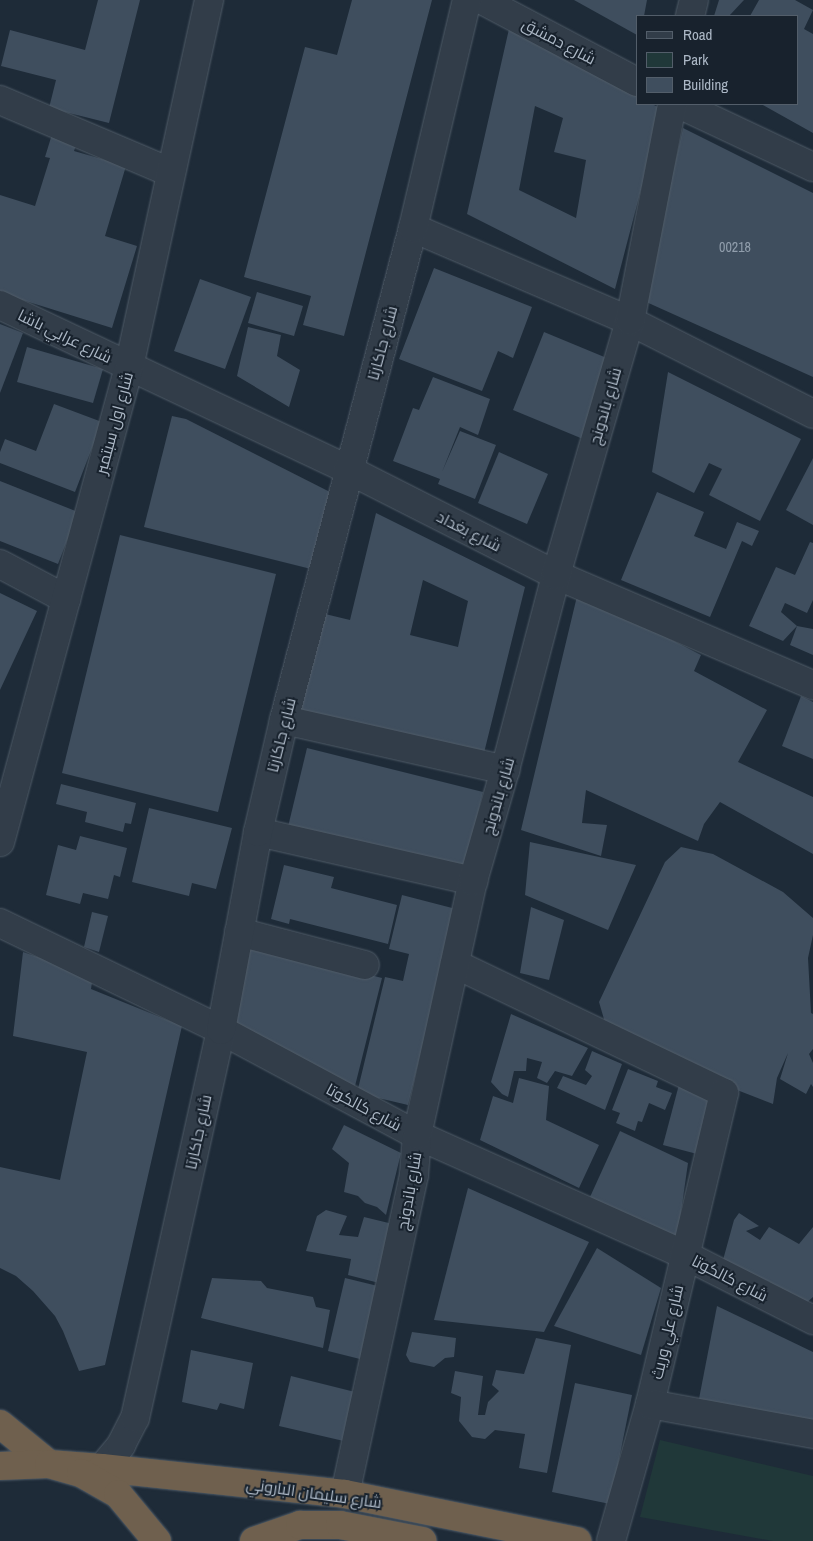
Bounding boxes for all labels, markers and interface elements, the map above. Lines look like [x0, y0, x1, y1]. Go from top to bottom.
street label: شارع دمشق [519, 14, 599, 68]
legend [636, 15, 798, 105]
text: Road [683, 24, 712, 45]
text: Park [683, 49, 708, 70]
text: Building [683, 74, 728, 95]
house number: 00218 [719, 239, 751, 255]
street label: شارع جاكارتا [363, 304, 401, 382]
street label: شارع عرابي باشا [15, 305, 115, 367]
street label: شارع باندونج [585, 365, 625, 447]
street label: شارع اول سبتمبر [91, 370, 137, 476]
street label: شارع بغداد [434, 507, 504, 555]
street label: شارع جاكارتا [262, 696, 300, 774]
street label: شارع باندونج [478, 755, 518, 837]
street label: شارع كالكوتا [323, 1079, 405, 1135]
street label: شارع جاكارتا [181, 1093, 215, 1171]
street label: شارع باندونج [393, 1150, 425, 1232]
street label: شارع كالكوتا [689, 1251, 771, 1305]
street label: شارع علي وريث [647, 1283, 687, 1381]
street label: شارع سليمان الباروني [245, 1474, 383, 1512]

